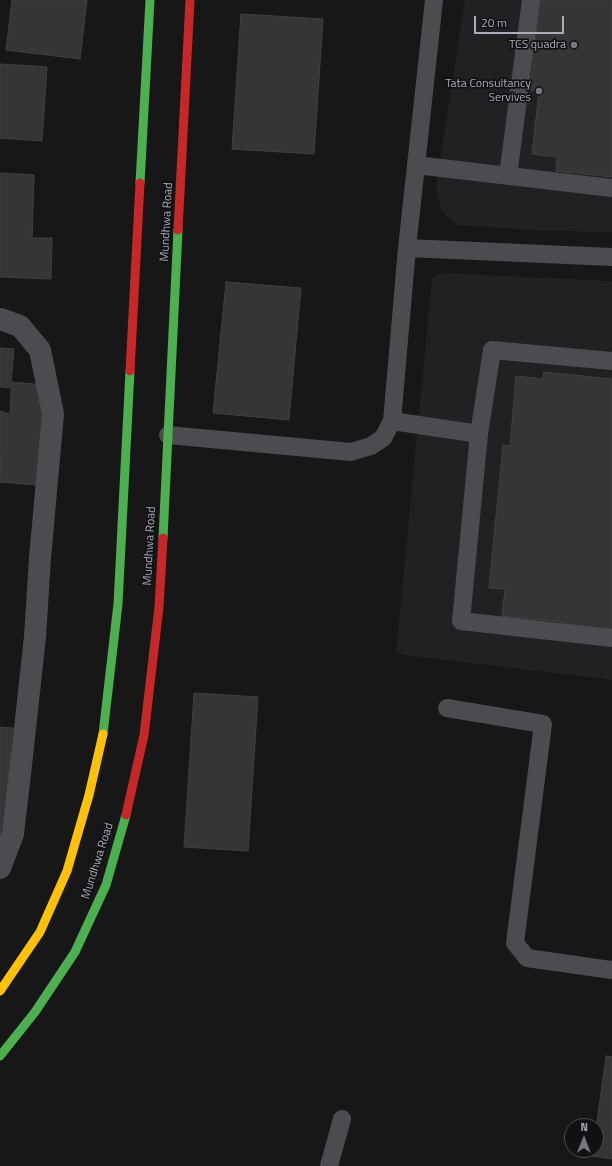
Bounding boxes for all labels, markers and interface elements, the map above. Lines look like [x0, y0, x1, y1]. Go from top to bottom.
scale bar [476, 8, 566, 34]
text: 20 m [481, 13, 507, 32]
place label: TCS quadra [509, 38, 566, 52]
marker: TCS quadra [569, 40, 579, 50]
place label: Tata Consultancy Servives [445, 77, 531, 105]
marker: Tata Consultancy Servives [534, 86, 544, 96]
street label: Mundhwa Road [158, 182, 176, 262]
street label: Mundhwa Road [141, 506, 159, 586]
street label: Mundhwa Road [79, 821, 117, 901]
north arrow [564, 1118, 604, 1158]
text: N [580, 1119, 588, 1135]

